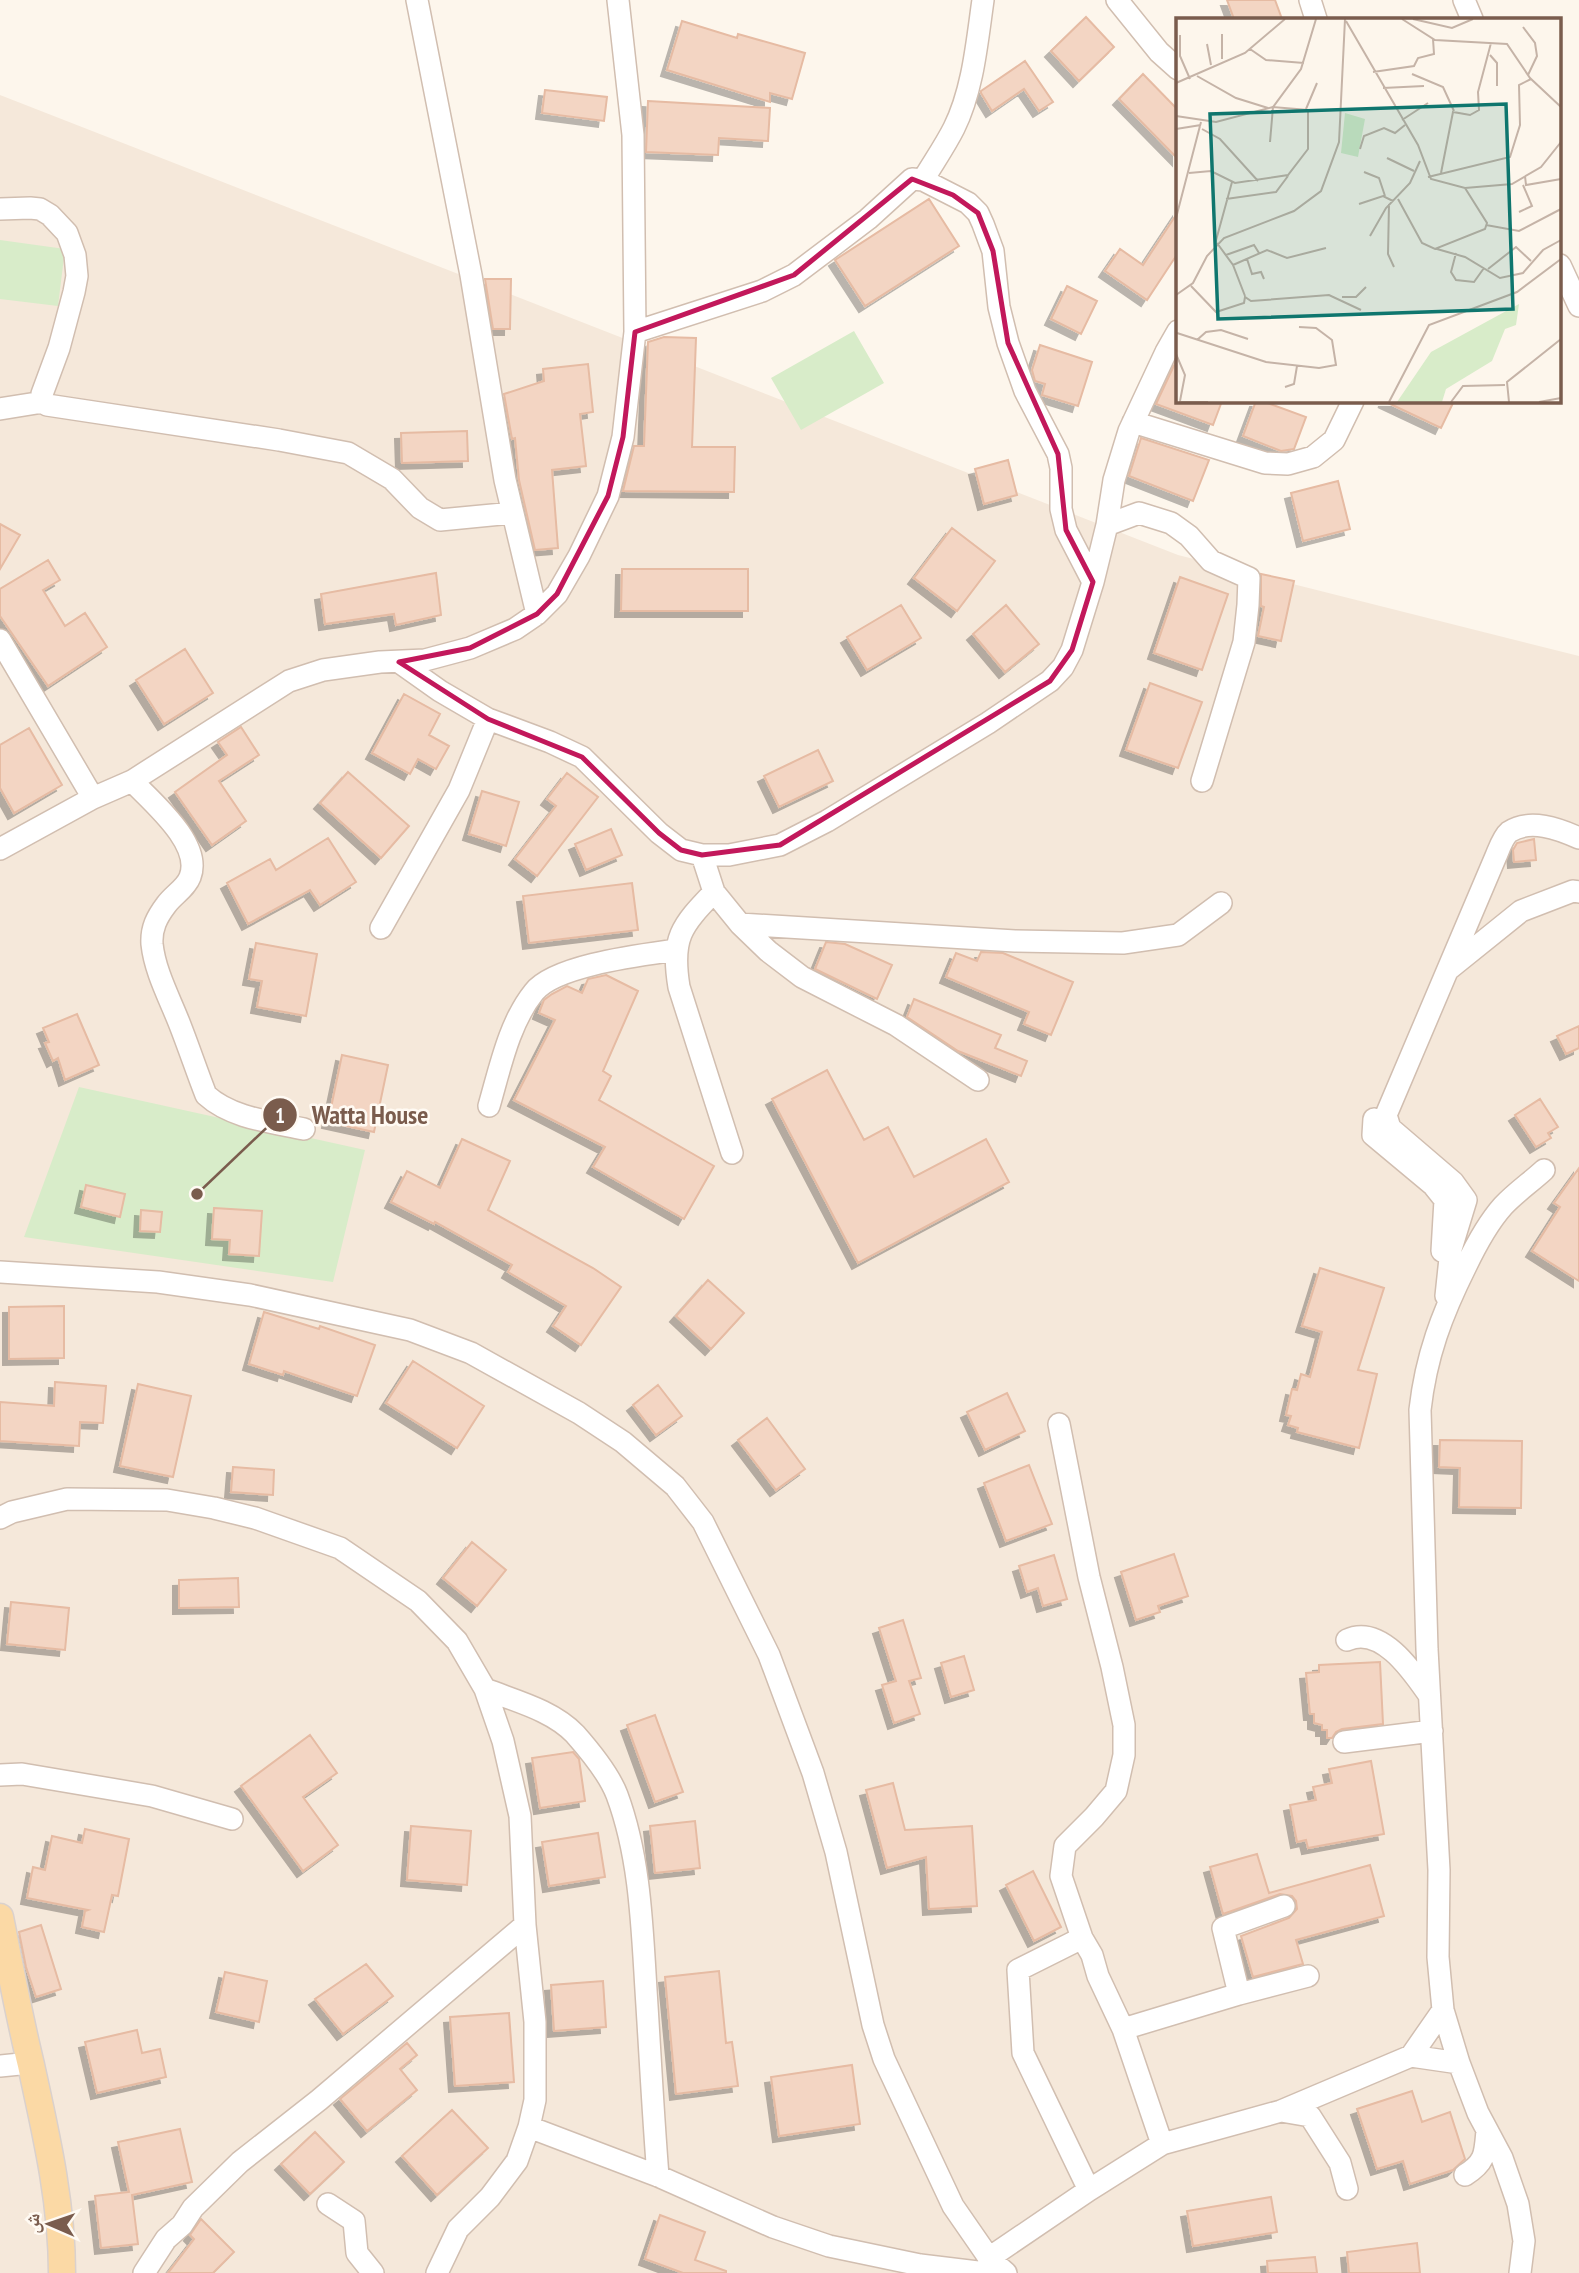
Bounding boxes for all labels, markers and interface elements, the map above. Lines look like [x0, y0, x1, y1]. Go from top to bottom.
inset map [1176, 18, 1562, 402]
callout: Watta House [263, 1092, 443, 1139]
text: Watta House [311, 1098, 428, 1131]
text: 1 [275, 1102, 285, 1129]
north arrow [14, 2189, 84, 2259]
text: ش [20, 2213, 44, 2234]

